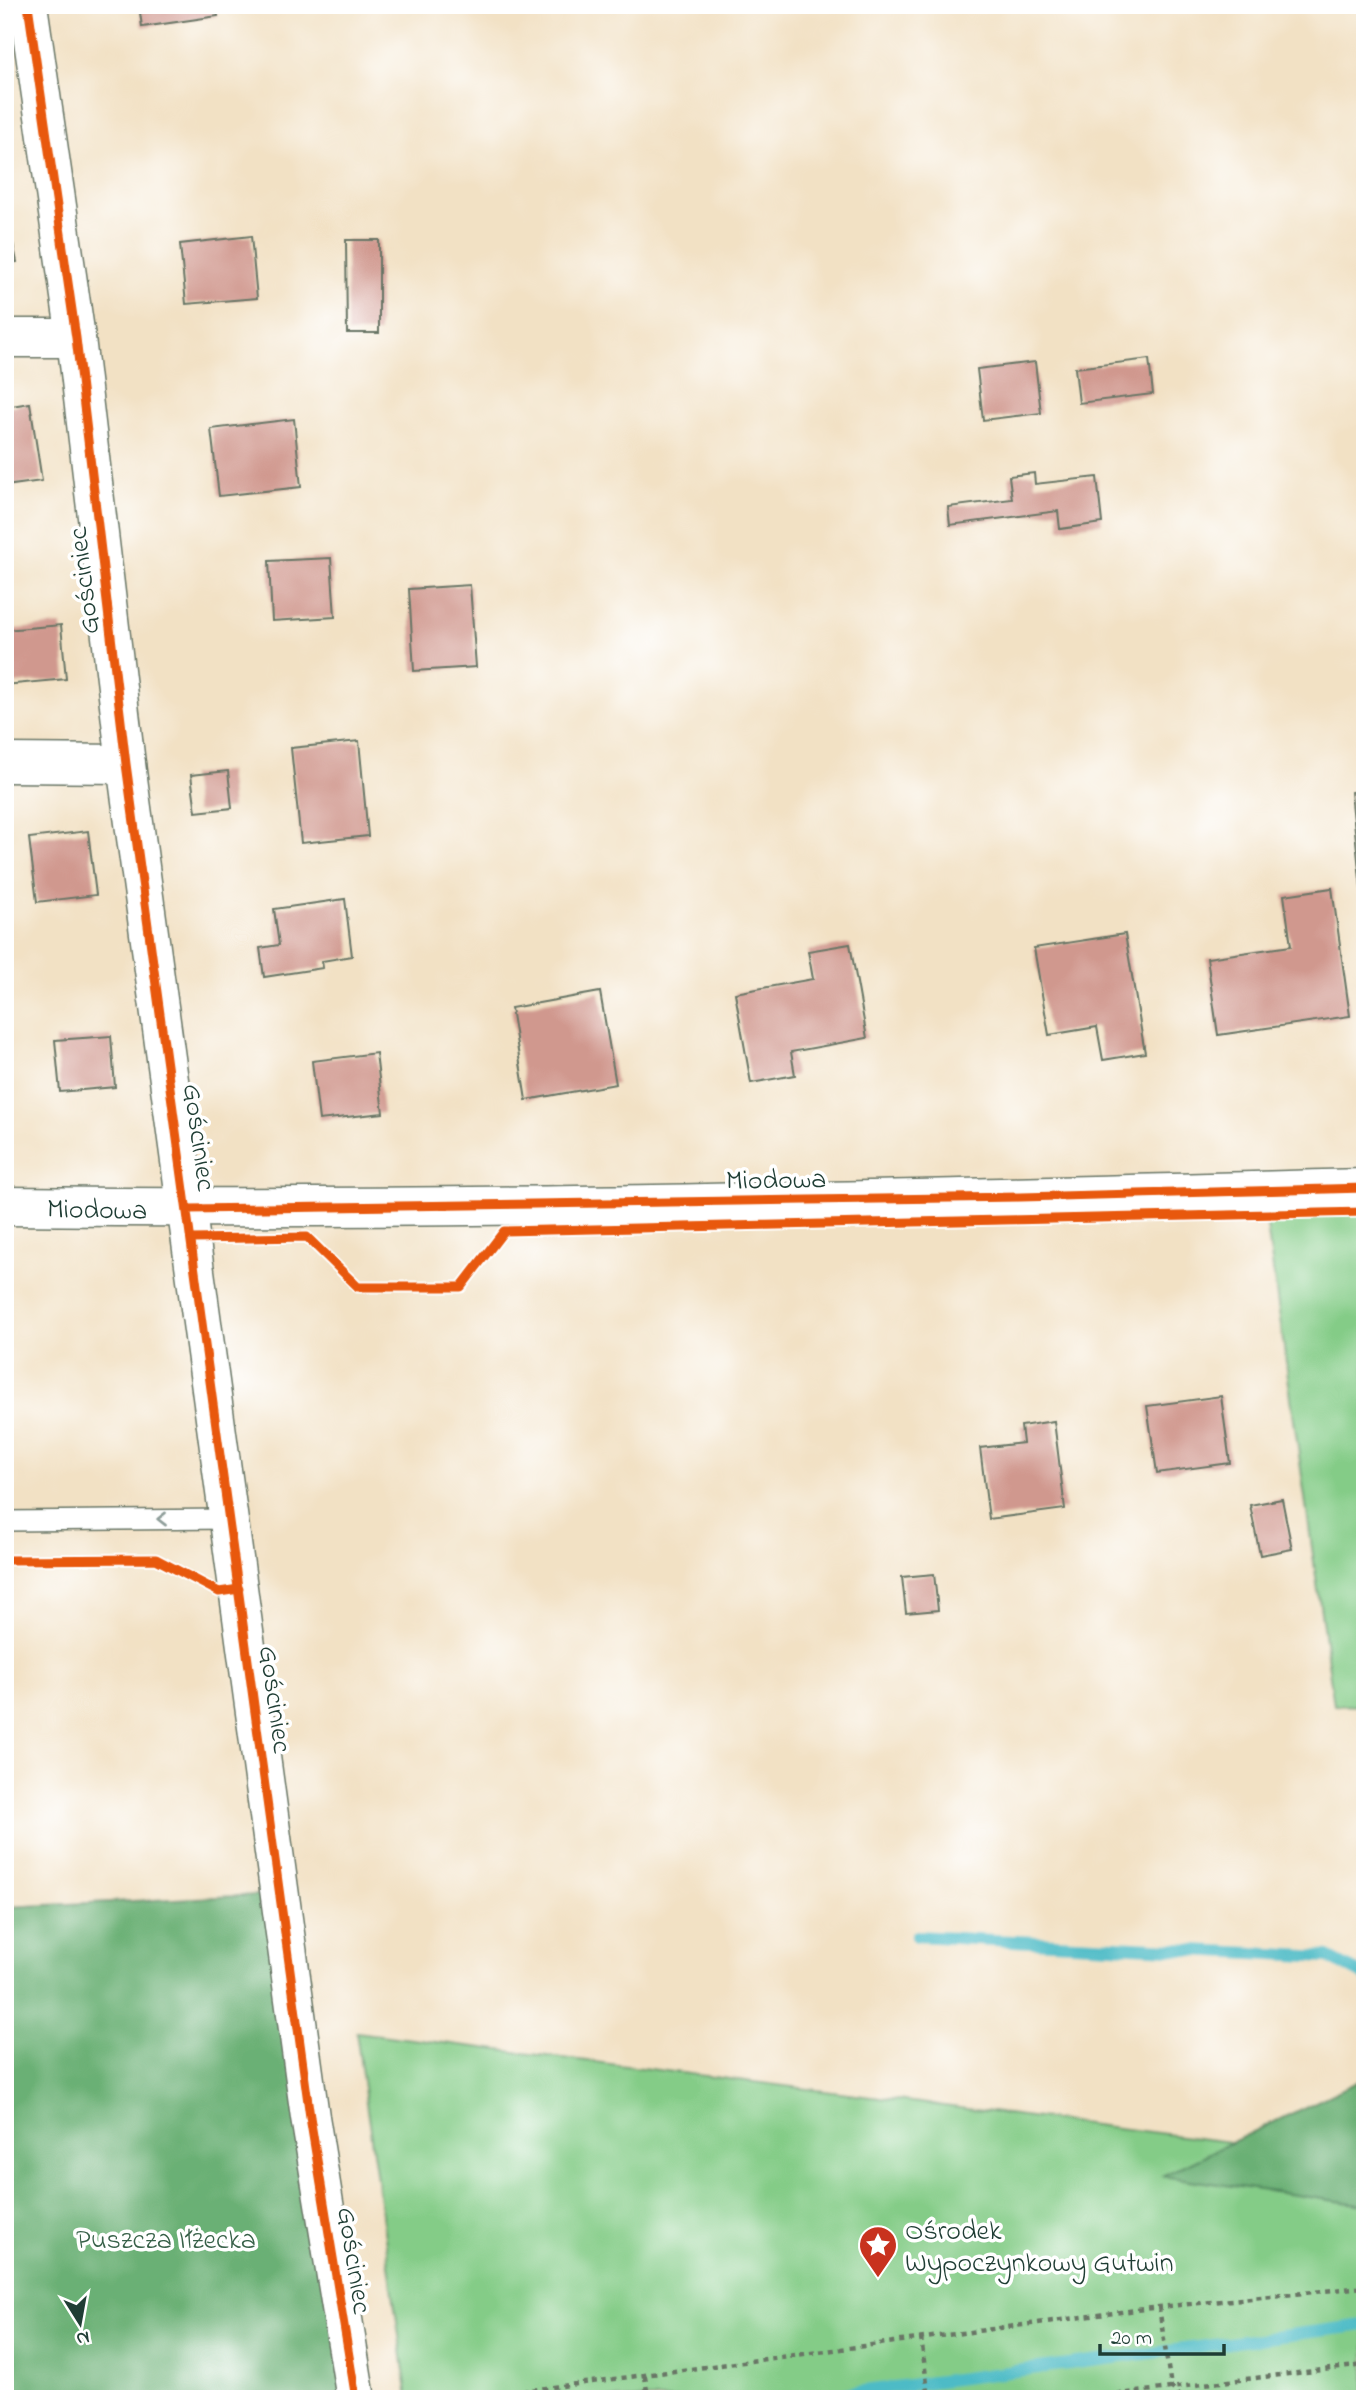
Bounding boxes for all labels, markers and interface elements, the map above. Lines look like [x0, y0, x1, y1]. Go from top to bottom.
street label: Gościniec [58, 524, 112, 637]
street label: Gościniec [170, 1081, 225, 1194]
street label: Miodowa [726, 1160, 827, 1203]
street label: Miodowa [46, 1190, 147, 1233]
one-way arrow [156, 1511, 166, 1527]
street label: Gościniec [246, 1643, 301, 1756]
street label: Gościniec [324, 2204, 381, 2317]
place label: Ośrodek Wypoczynkowy Gutwin [905, 2212, 1173, 2285]
park label: Puszcza Iłżecka [76, 2221, 256, 2262]
place icon: Ośrodek Wypoczynkowy Gutwin [857, 2224, 899, 2279]
north arrow [46, 2288, 116, 2358]
scale bar [1100, 2313, 1225, 2357]
text: N [74, 2323, 92, 2352]
text: 20 m [1111, 2324, 1152, 2354]

